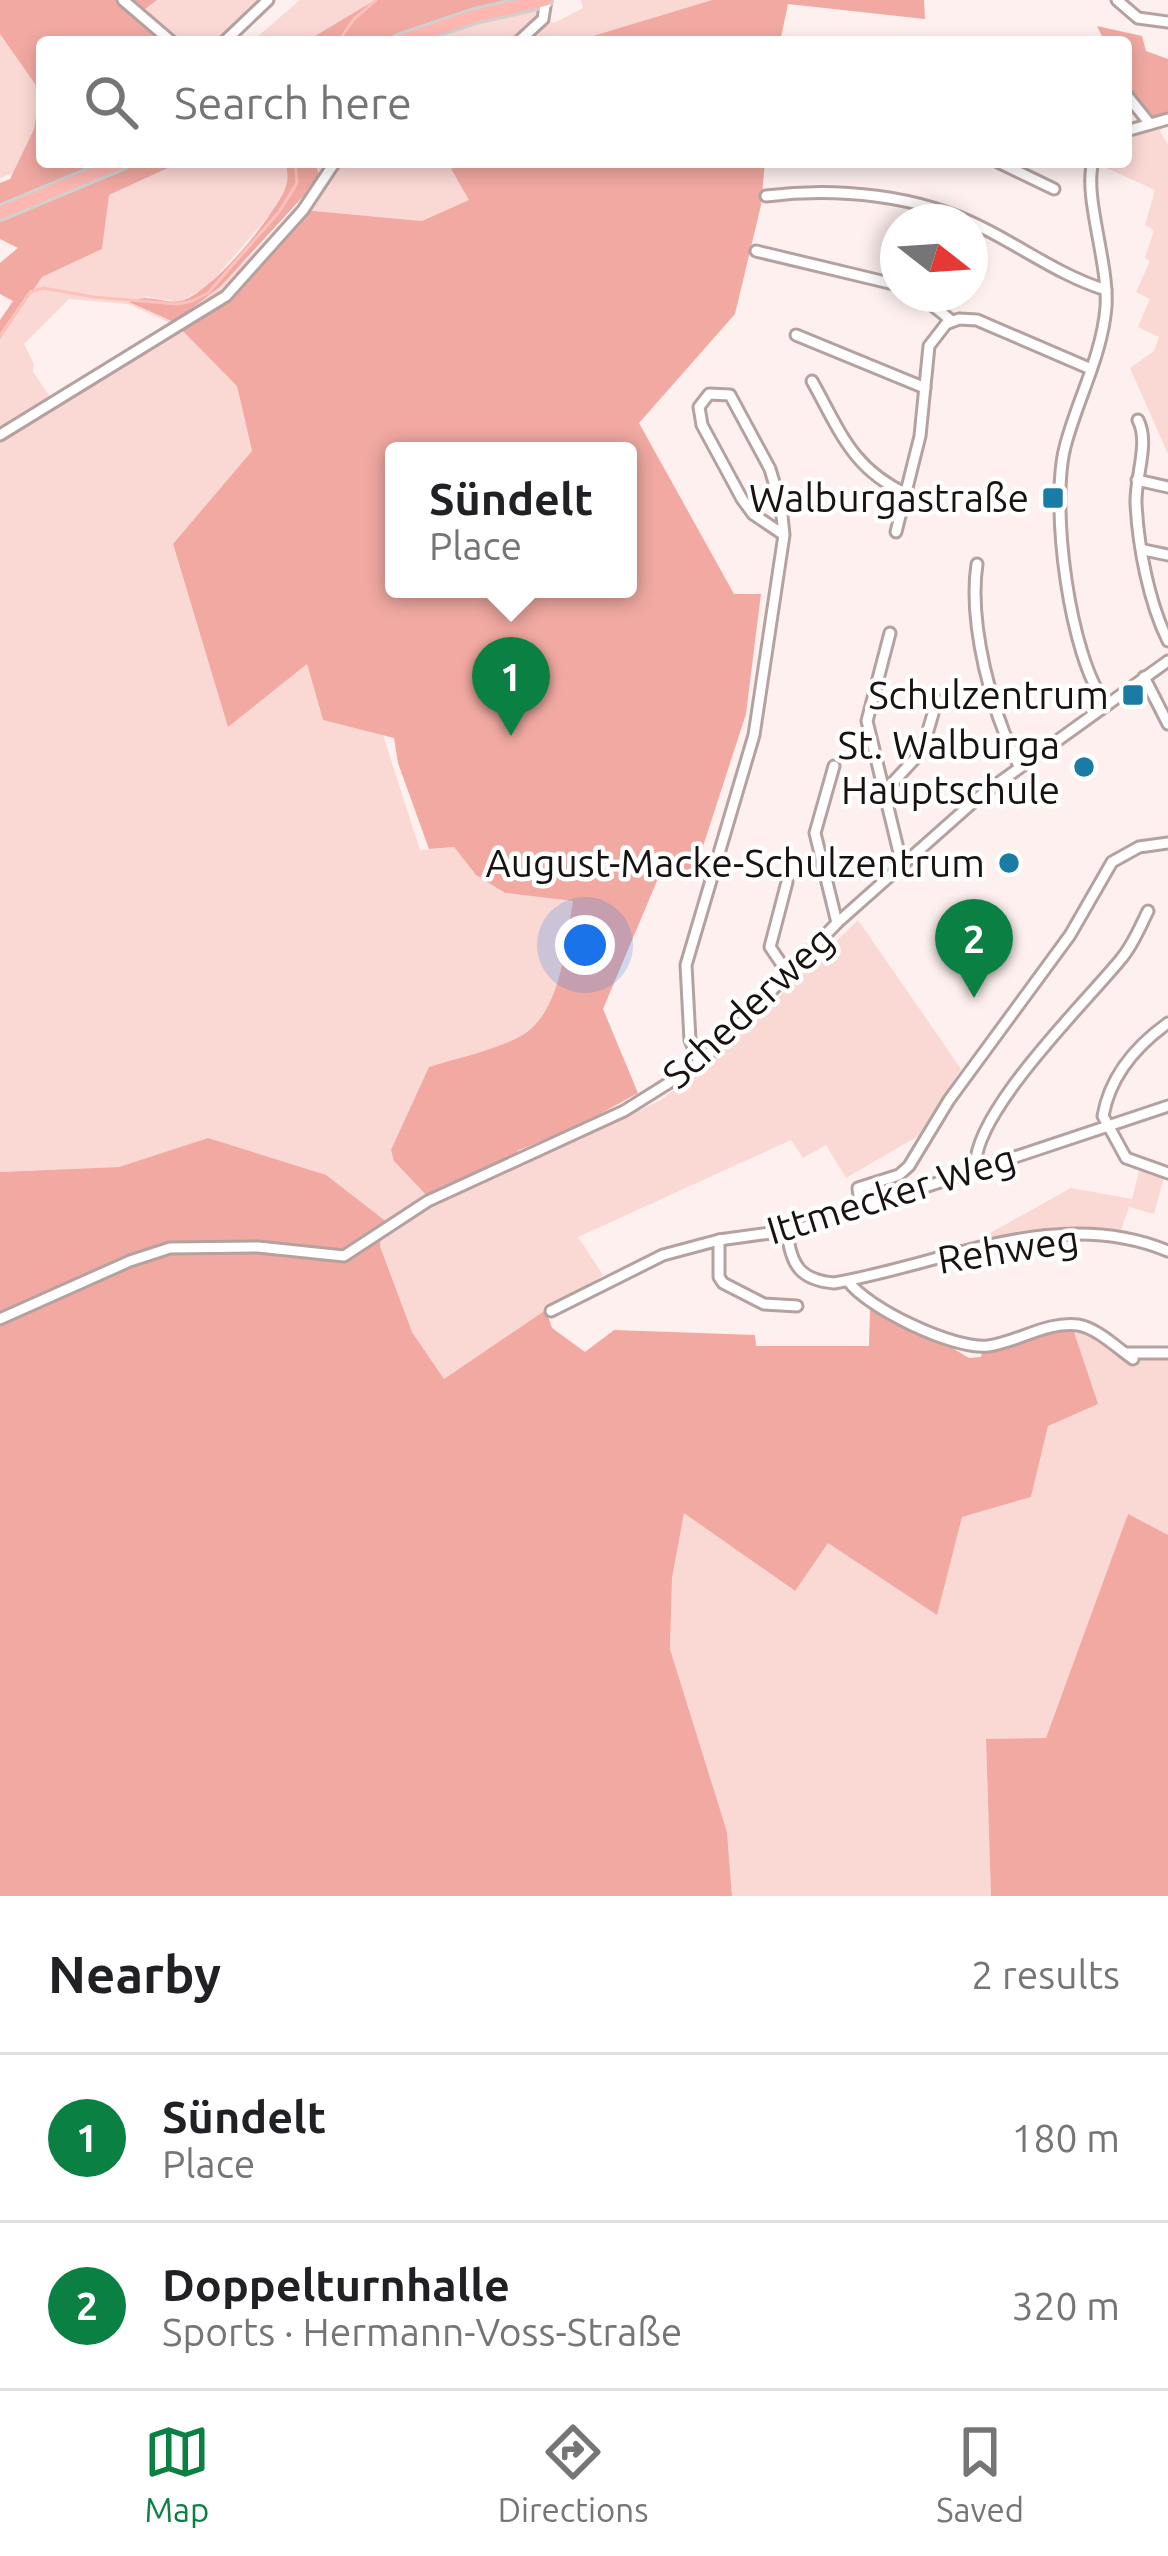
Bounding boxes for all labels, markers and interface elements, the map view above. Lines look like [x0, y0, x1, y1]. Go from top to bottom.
search box [36, 36, 1132, 168]
icon: search [78, 69, 144, 135]
text: Search here [174, 77, 412, 128]
north arrow [880, 204, 988, 312]
popup [385, 442, 637, 598]
text: Sündelt [429, 473, 593, 524]
place label: Walburgastraße [749, 476, 1029, 519]
marker: Walburgastraße [1040, 485, 1066, 511]
text: Place [429, 524, 522, 567]
pin: 1 [472, 637, 550, 736]
place label: Schulzentrum [868, 673, 1109, 716]
marker: Schulzentrum [1120, 682, 1146, 708]
place label: St. Walburga Hauptschule [837, 723, 1060, 811]
marker: St. Walburga Hauptschule [1071, 754, 1097, 780]
place label: August-Macke-Schulzentrum [485, 841, 985, 884]
marker: August-Macke-Schulzentrum [996, 850, 1022, 876]
pin: 2 [935, 899, 1013, 998]
your location [555, 915, 615, 975]
street label: Schederweg [654, 917, 841, 1096]
street label: Ittmecker Weg [761, 1135, 1020, 1252]
street label: Rehweg [934, 1216, 1081, 1281]
text: Nearby [48, 1945, 221, 2003]
text: 2 results [971, 1953, 1120, 1996]
text: Sündelt [162, 2091, 326, 2142]
text: 1 [76, 2116, 98, 2159]
text: 180 m [1011, 2116, 1120, 2159]
text: Place [162, 2142, 255, 2185]
text: Doppelturnhalle [162, 2259, 510, 2310]
text: 2 [76, 2284, 98, 2327]
text: 320 m [1011, 2284, 1120, 2327]
text: Sports · Hermann-Voss-Straße [162, 2310, 682, 2353]
tab: Map [144, 2419, 210, 2528]
tab: Directions [498, 2419, 648, 2528]
tab: Saved [936, 2419, 1024, 2528]

